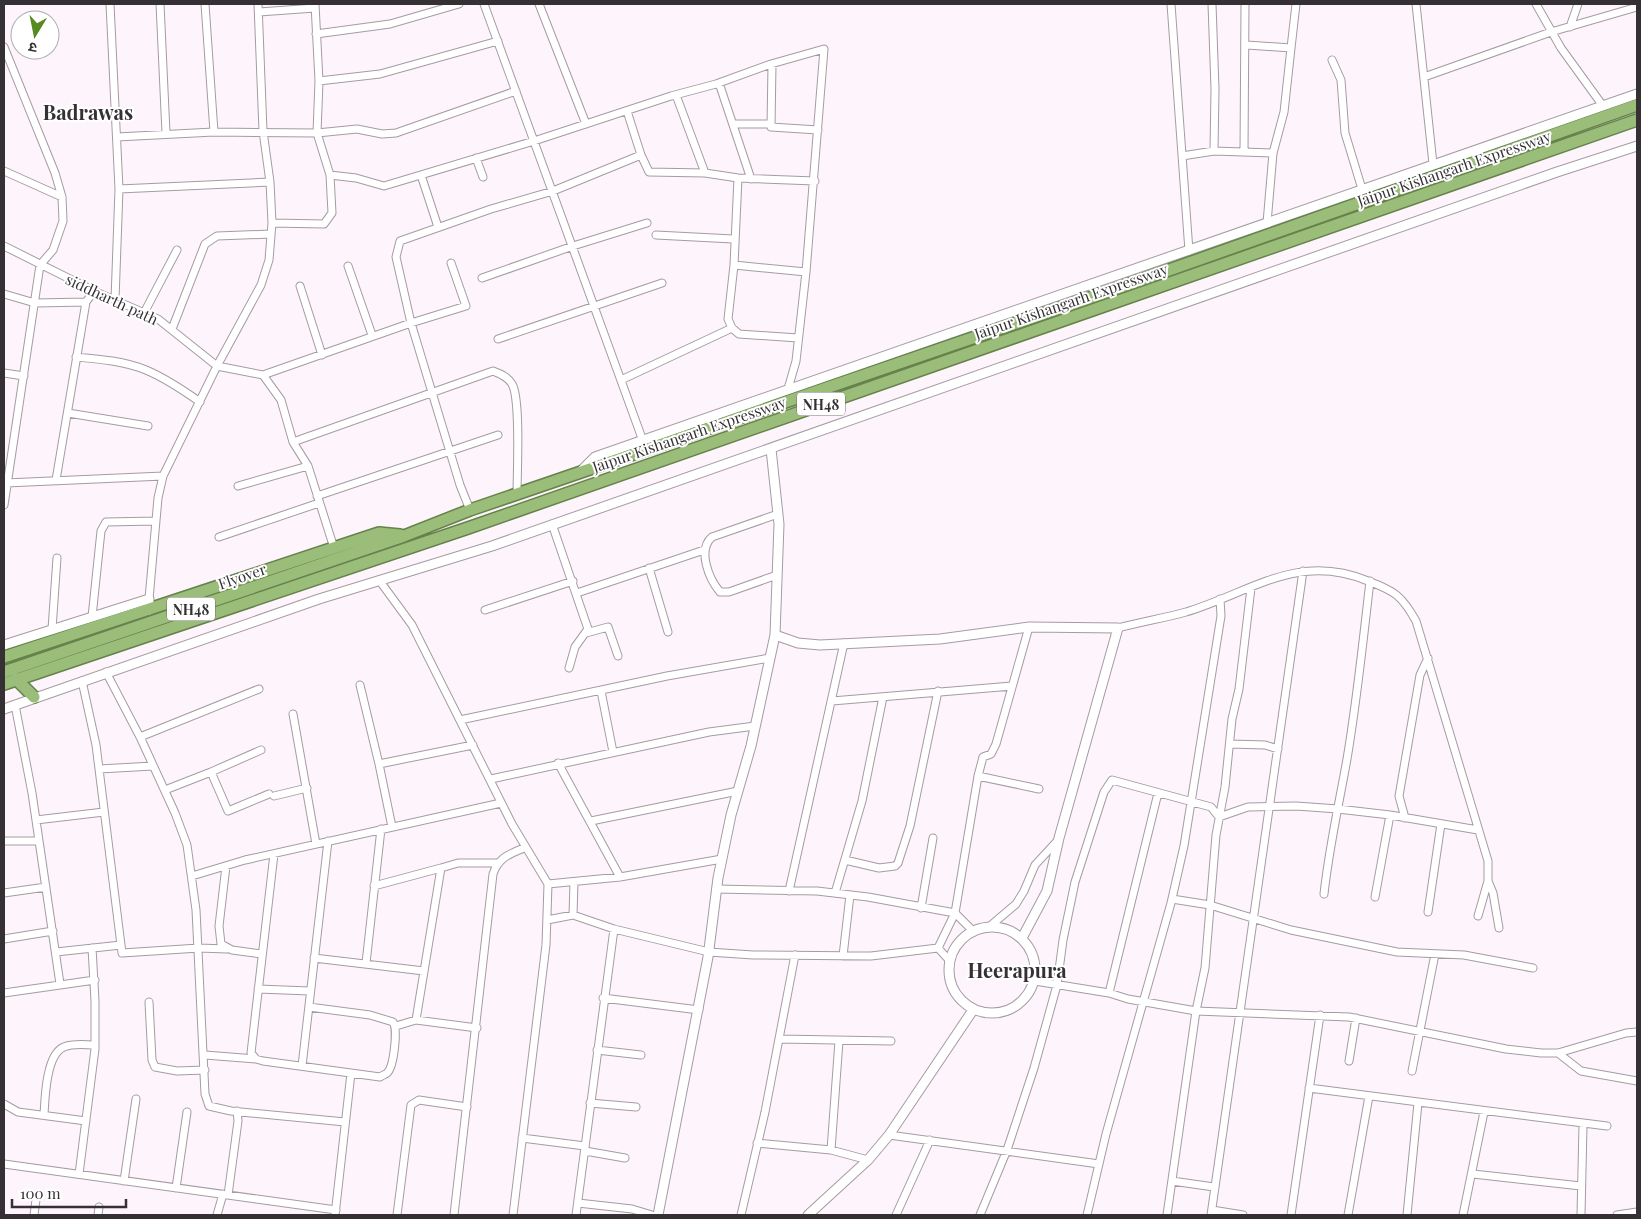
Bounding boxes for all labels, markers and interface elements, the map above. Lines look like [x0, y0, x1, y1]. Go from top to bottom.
north arrow [10, 10, 60, 60]
text: उ [26, 38, 38, 58]
district label: Badrawas [43, 98, 133, 125]
street label: Jaipur Kishangarh Expressway [1354, 125, 1554, 211]
street label: Jaipur Kishangarh Expressway [971, 258, 1171, 344]
street label: siddharth path [63, 269, 162, 329]
street label: Jaipur Kishangarh Expressway [589, 391, 789, 477]
road number: NH48 [797, 392, 845, 416]
street label: Flyover [215, 558, 269, 594]
road number: NH48 [167, 598, 215, 620]
district label: Heerapura [967, 956, 1067, 983]
scale bar [12, 1176, 126, 1208]
text: 100 m [20, 1183, 61, 1203]

